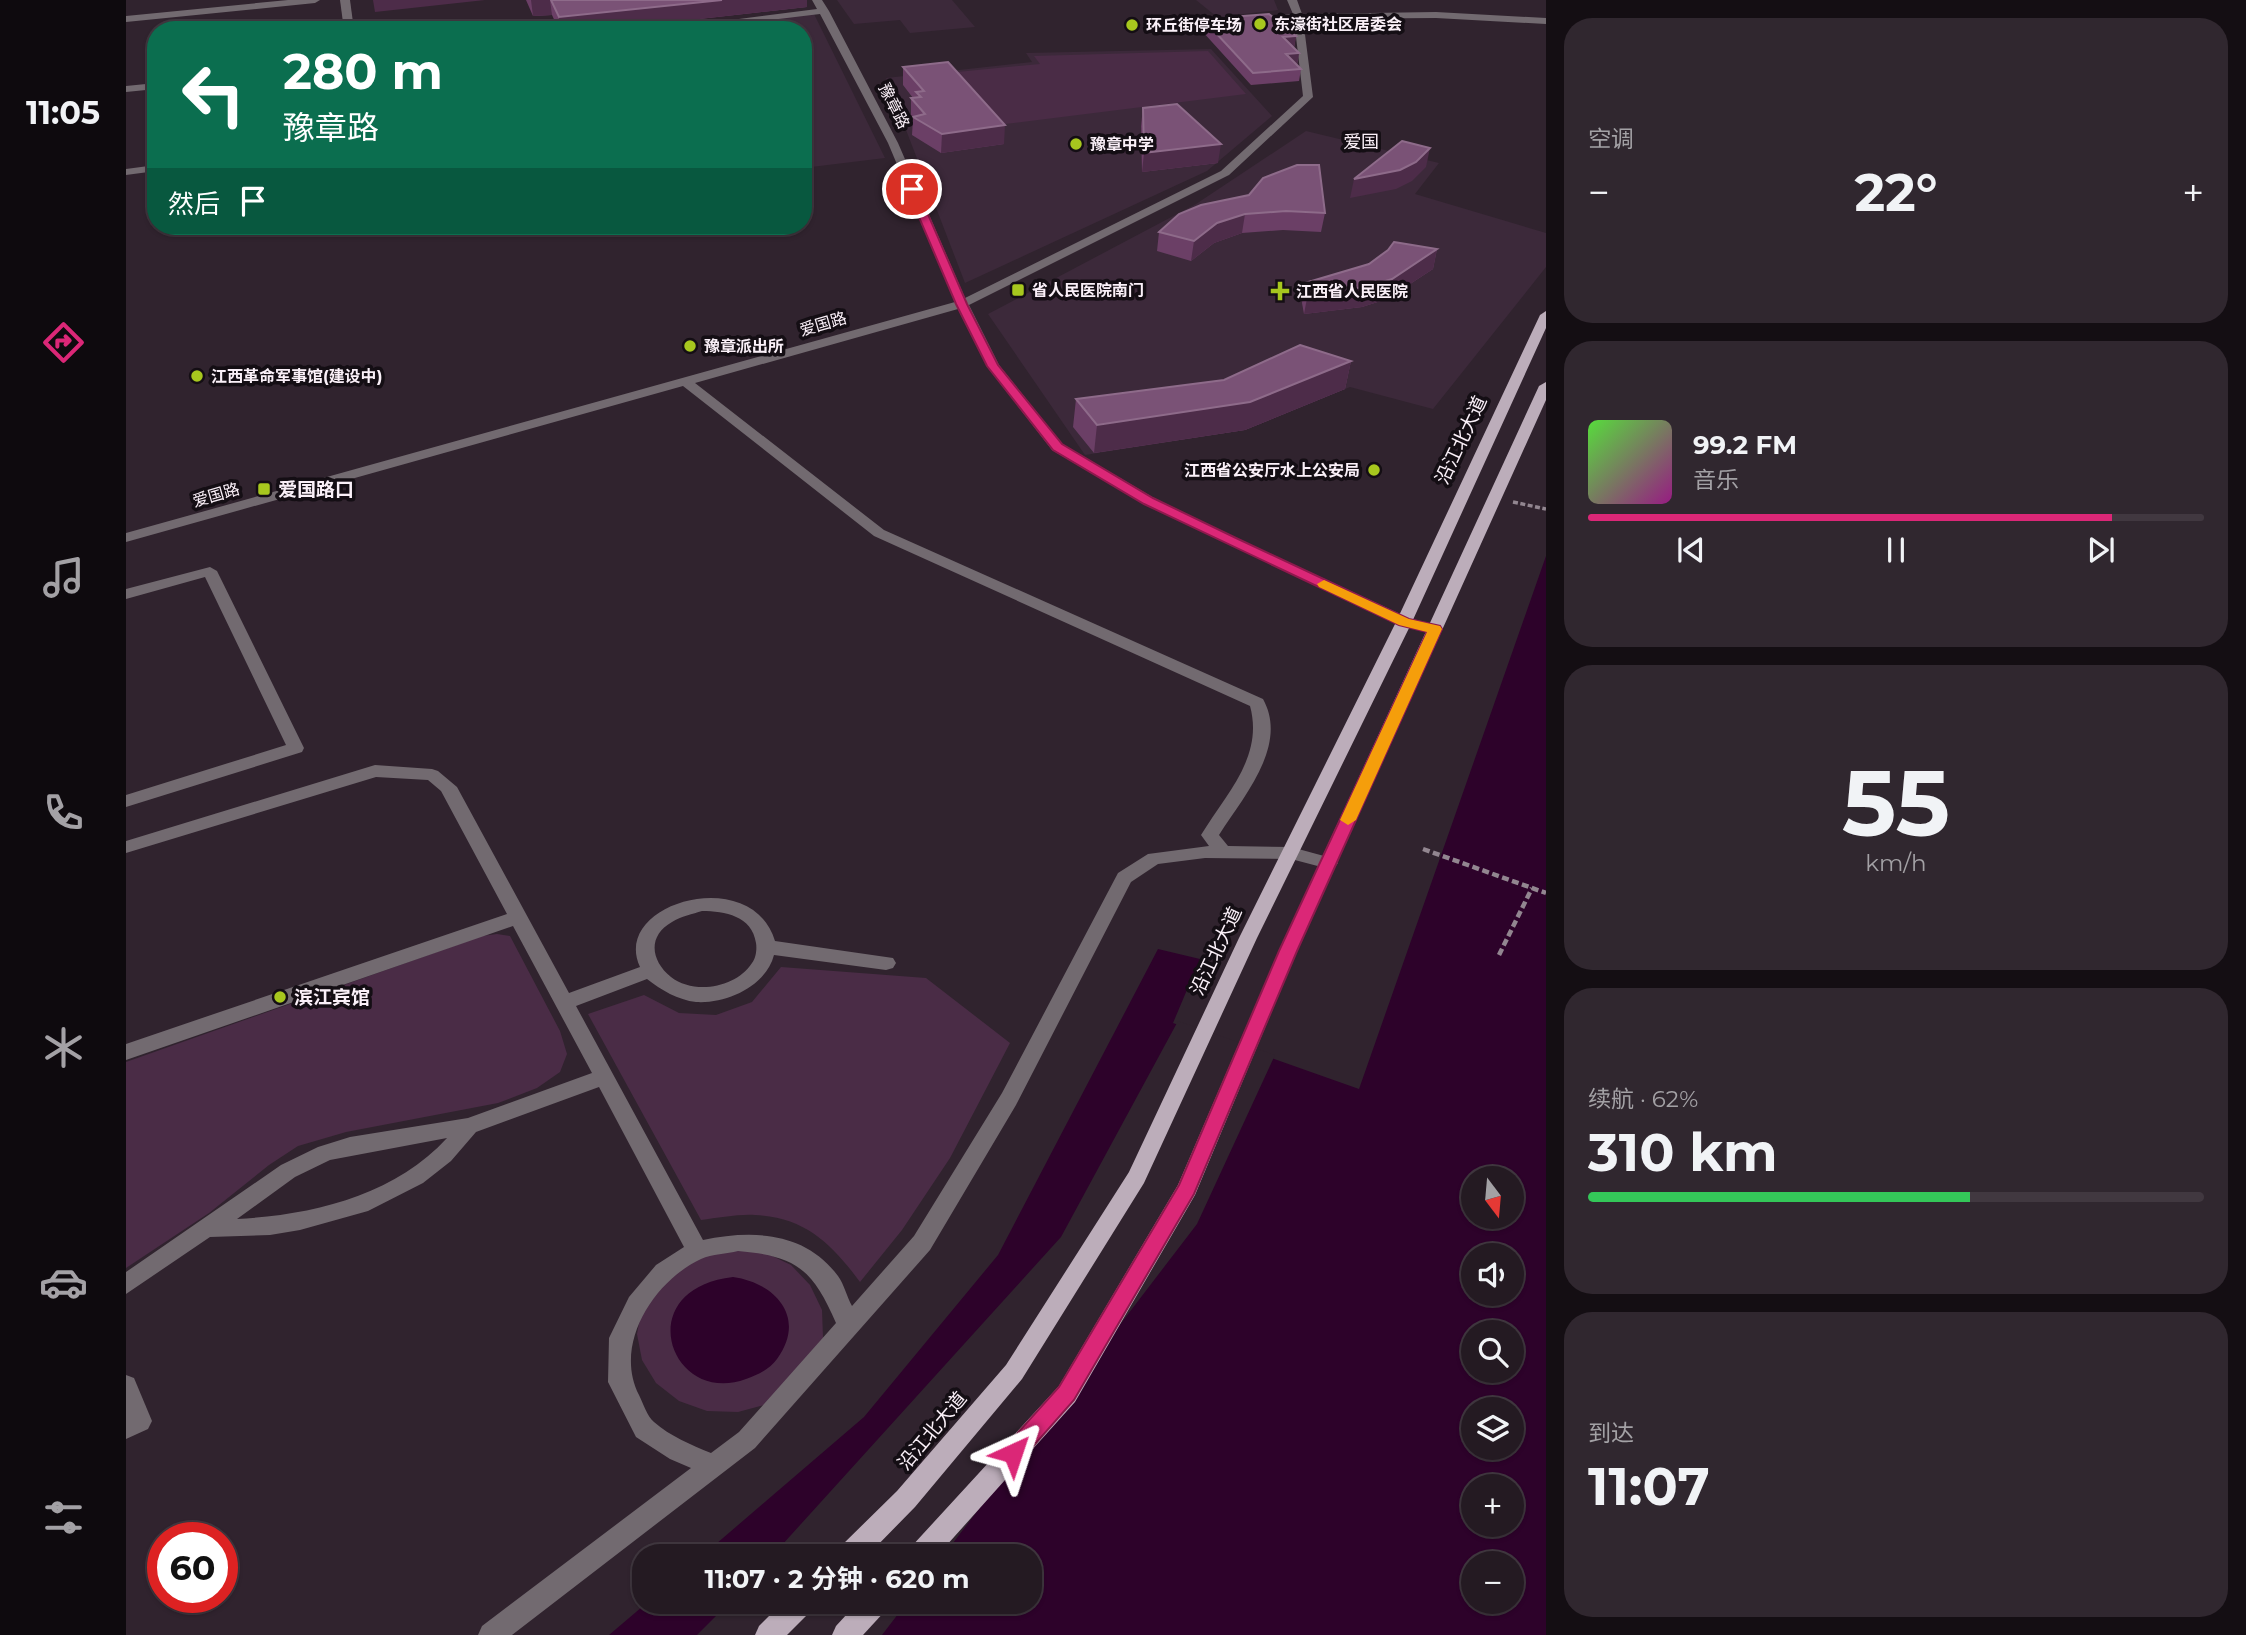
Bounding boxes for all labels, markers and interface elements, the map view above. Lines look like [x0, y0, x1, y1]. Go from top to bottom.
place label: 东濠街社区居委会 [1274, 15, 1402, 34]
place label: 环丘街停车场 [1146, 16, 1242, 35]
marker: 东濠街社区居委会 [1252, 16, 1268, 32]
marker: 环丘街停车场 [1124, 17, 1140, 33]
text: 280 m [283, 42, 443, 101]
icon: left [168, 49, 259, 140]
street label: 豫章路 [875, 80, 913, 132]
text: 11:05 [26, 93, 100, 132]
text: 豫章路 [283, 108, 379, 147]
text: 空调 [1588, 125, 1634, 153]
district label: 爱国 [1343, 131, 1379, 153]
place label: 豫章中学 [1090, 135, 1154, 154]
marker: 豫章中学 [1068, 136, 1084, 152]
pin [882, 159, 942, 219]
text: 22° [1854, 161, 1938, 224]
text: − [1588, 169, 1610, 216]
text: + [2182, 169, 2204, 216]
icon: arrive [893, 170, 931, 208]
icon: arrive [234, 182, 272, 220]
text: 然后 [168, 188, 220, 220]
place label: 省人民医院南门 [1032, 281, 1144, 300]
marker: 江西省人民医院 [1270, 281, 1290, 301]
marker: 省人民医院南门 [1010, 282, 1026, 298]
place label: 江西省人民医院 [1296, 282, 1408, 301]
street label: 爱国路 [797, 308, 849, 340]
icon: directions [39, 318, 88, 367]
place label: 豫章派出所 [704, 337, 784, 356]
marker: 豫章派出所 [682, 338, 698, 354]
place label: 江西革命军事馆(建设中) [211, 367, 382, 386]
marker: 江西革命军事馆(建设中) [189, 368, 205, 384]
street label: 沿江北大道 [1430, 392, 1492, 488]
text: 99.2 FM [1693, 429, 1797, 461]
place label: 江西省公安厅水上公安局 [1184, 461, 1360, 480]
marker: 江西省公安厅水上公安局 [1366, 462, 1382, 478]
text: 音乐 [1693, 466, 1739, 494]
place label: 爱国路口 [278, 478, 354, 501]
street label: 爱国路 [190, 479, 242, 511]
marker: 爱国路口 [256, 481, 272, 497]
icon: previous [1672, 531, 1710, 569]
icon: pause [1877, 531, 1915, 569]
icon: next [2082, 531, 2120, 569]
icon: music [39, 553, 88, 602]
text: 55 [1842, 748, 1950, 859]
icon: phone [39, 788, 88, 837]
text: km/h [1865, 849, 1927, 877]
street label: 沿江北大道 [1185, 903, 1247, 999]
place label: 滨江宾馆 [294, 986, 370, 1009]
marker: 滨江宾馆 [272, 989, 288, 1005]
icon: climate [39, 1023, 88, 1072]
text: 续航 · 62% [1588, 1085, 1698, 1113]
text: 310 km [1588, 1121, 1778, 1184]
north arrow [1461, 1166, 1524, 1228]
map controls [1461, 1166, 1524, 1614]
button: sound [1461, 1243, 1524, 1306]
icon: car [39, 1258, 88, 1307]
button: search [1461, 1320, 1524, 1383]
street label: 沿江北大道 [893, 1387, 971, 1475]
button: layers [1461, 1397, 1524, 1460]
position arrow [976, 1416, 1050, 1490]
text: 到达 [1588, 1419, 1634, 1447]
text: 11:07 [1588, 1455, 1710, 1518]
button: + [1461, 1474, 1524, 1537]
icon: filters [39, 1493, 88, 1542]
speed limit sign: 60 [147, 1522, 238, 1613]
button: − [1461, 1551, 1524, 1614]
text: 11:07 · 2 分钟 · 620 m [705, 1563, 969, 1595]

